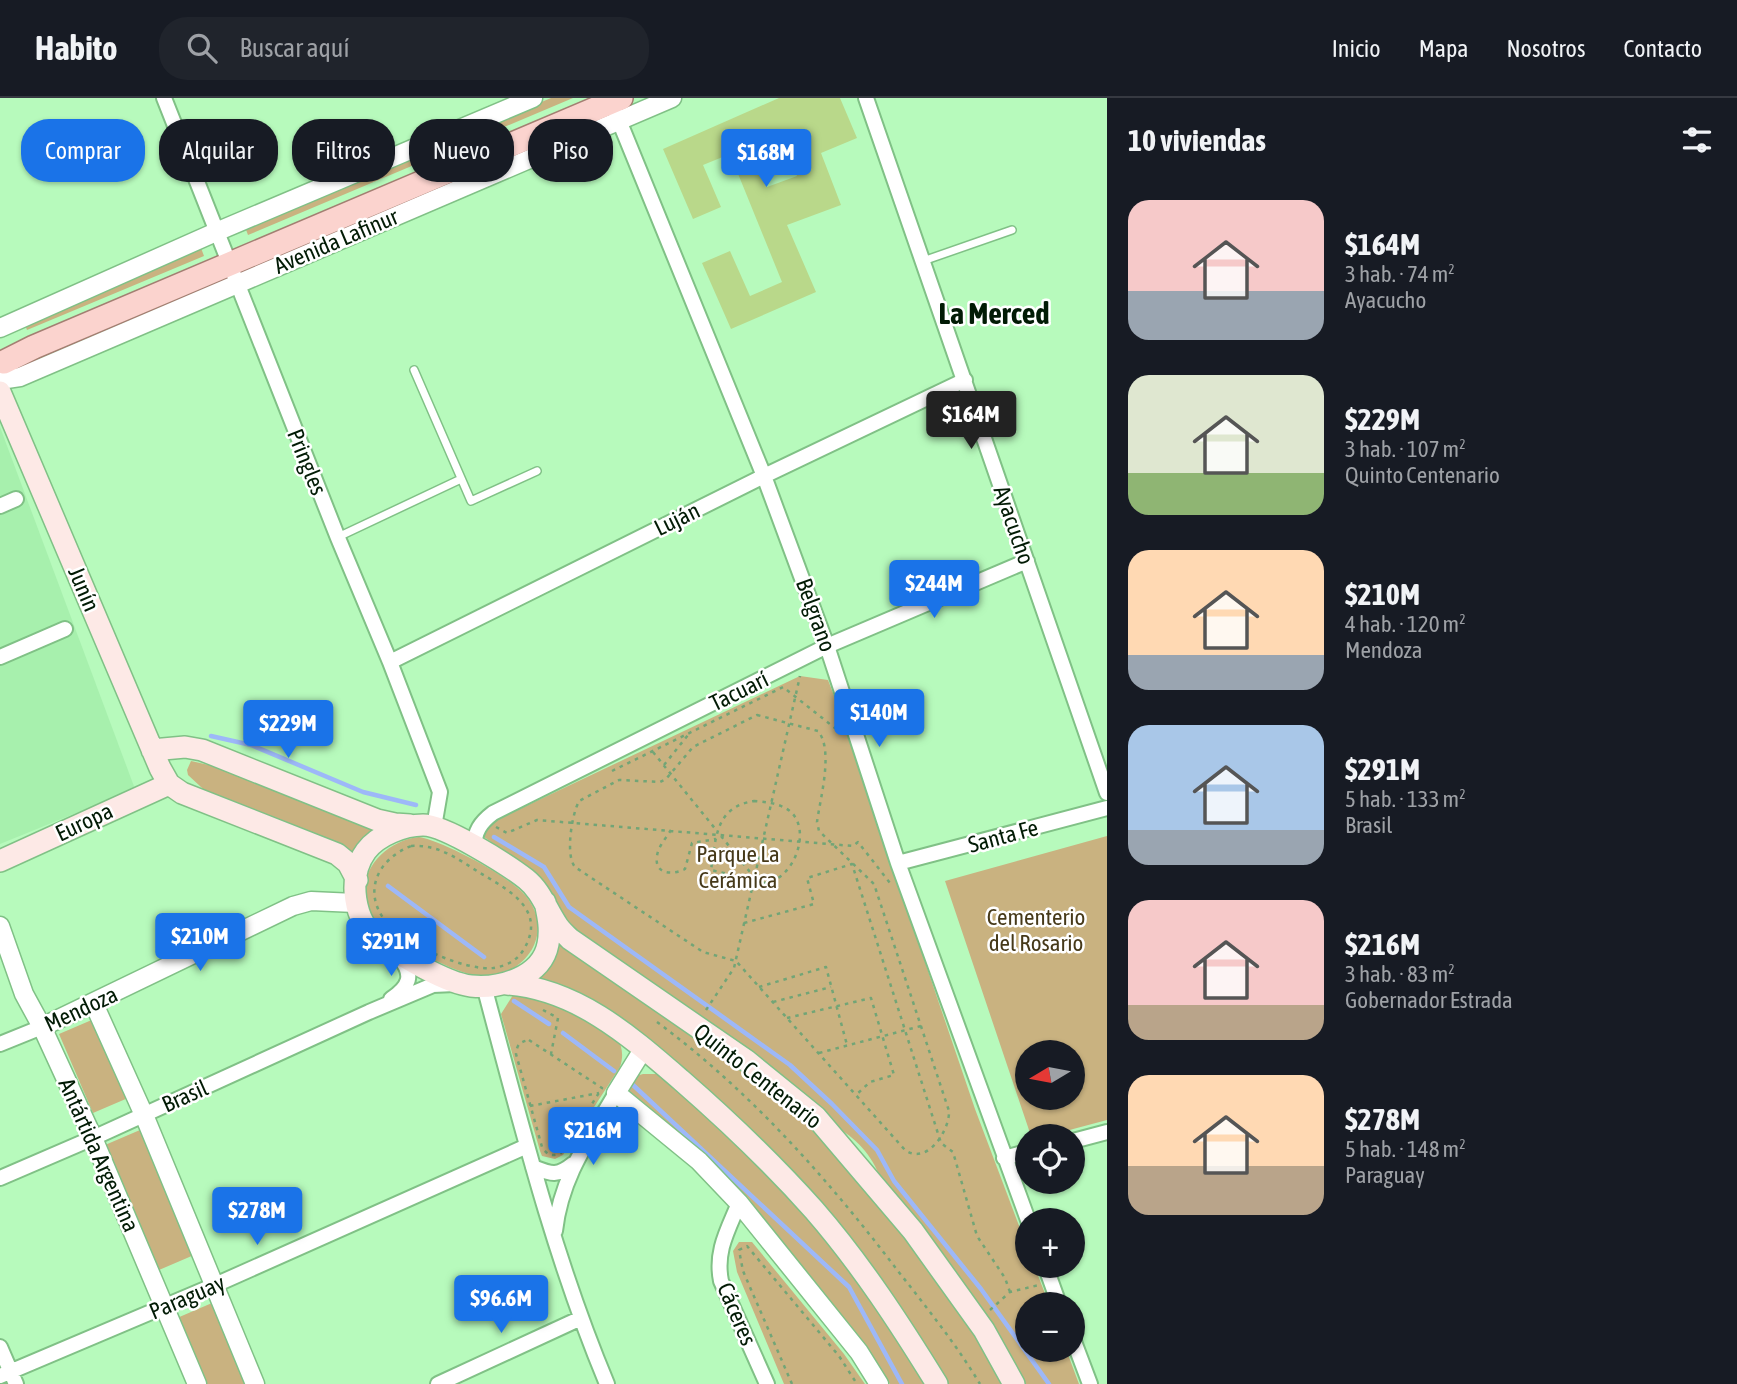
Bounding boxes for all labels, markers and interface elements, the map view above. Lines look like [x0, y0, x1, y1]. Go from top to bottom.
search box [159, 17, 649, 80]
text: Habito [35, 29, 117, 67]
icon: search [183, 29, 221, 67]
text: Buscar aquí [239, 33, 349, 63]
text: Inicio [1332, 35, 1381, 62]
text: Mapa [1419, 35, 1468, 62]
text: Nosotros [1506, 35, 1585, 62]
text: Contacto [1623, 35, 1702, 62]
chip: Comprar [21, 119, 145, 182]
chip: Alquilar [159, 119, 278, 182]
chip: Filtros [292, 119, 395, 182]
chip: Nuevo [409, 119, 514, 182]
chip: Piso [528, 119, 613, 182]
icon: filters [1678, 121, 1716, 159]
text: 10 viviendas [1128, 123, 1266, 157]
pin: $168M [717, 130, 815, 189]
text: $168M [737, 139, 795, 165]
street label: Avenida Lafinur [270, 203, 403, 279]
text: $164M [1345, 227, 1420, 261]
icon: home [1184, 228, 1268, 312]
text: 3 hab. · 74 m² [1345, 261, 1455, 287]
text: Ayacucho [1345, 287, 1426, 313]
district label: La Merced [938, 296, 1050, 330]
pin: $164M [922, 392, 1020, 451]
text: $164M [942, 401, 1000, 427]
text: $229M [1345, 402, 1420, 436]
icon: home [1184, 403, 1268, 487]
street label: Pringles [282, 425, 332, 499]
text: 3 hab. · 107 m² [1345, 436, 1466, 462]
text: Quinto Centenario [1345, 462, 1500, 488]
street label: Ayacucho [988, 482, 1040, 568]
street label: Luján [650, 497, 704, 541]
pin: $244M [885, 560, 983, 620]
street label: Junín [63, 563, 105, 615]
text: $244M [905, 570, 963, 596]
street label: Belgrano [791, 575, 841, 655]
text: $210M [1345, 577, 1420, 611]
icon: home [1184, 578, 1268, 662]
text: 4 hab. · 120 m² [1345, 611, 1466, 637]
text: Mendoza [1345, 637, 1422, 663]
street label: Tacuarí [706, 666, 772, 716]
pin: $140M [830, 690, 928, 749]
text: $140M [850, 699, 908, 725]
pin: $229M [239, 700, 337, 760]
text: $229M [259, 710, 317, 736]
text: $291M [1345, 752, 1420, 786]
icon: home [1184, 753, 1268, 837]
text: 5 hab. · 133 m² [1345, 786, 1466, 812]
street label: Europa [51, 798, 117, 846]
text: Brasil [1345, 812, 1392, 838]
street label: Santa Fe [965, 814, 1041, 858]
park label: Parque La Cerámica [696, 841, 780, 893]
park label: Cementerio del Rosario [987, 904, 1085, 956]
pin: $210M [151, 914, 249, 973]
pin: $291M [342, 918, 440, 978]
text: $210M [171, 923, 229, 949]
text: $216M [1345, 927, 1420, 961]
text: $291M [362, 928, 420, 954]
icon: home [1184, 928, 1268, 1012]
text: 3 hab. · 83 m² [1345, 961, 1455, 987]
street label: Mendoza [40, 981, 122, 1037]
text: Gobernador Estrada [1345, 987, 1513, 1013]
street label: Quinto Centenario [689, 1018, 827, 1134]
north arrow [1015, 1040, 1085, 1110]
map controls [1015, 1040, 1085, 1362]
street label: Antártida Argentina [54, 1074, 144, 1236]
street label: Brasil [158, 1074, 212, 1118]
text: $278M [1345, 1102, 1420, 1136]
icon: home [1184, 1103, 1268, 1187]
pin: $216M [544, 1108, 642, 1167]
text: $216M [564, 1117, 622, 1143]
button: locate [1015, 1124, 1085, 1194]
text: 5 hab. · 148 m² [1345, 1136, 1466, 1162]
text: Paraguay [1345, 1162, 1425, 1188]
pin: $278M [208, 1188, 306, 1247]
text: $278M [228, 1197, 286, 1223]
button: + [1015, 1208, 1085, 1278]
street label: Paraguay [145, 1269, 229, 1325]
pin: $96.6M [444, 1276, 558, 1335]
street label: Cáceres [712, 1279, 762, 1349]
text: $96.6M [470, 1285, 532, 1311]
button: − [1015, 1292, 1085, 1362]

